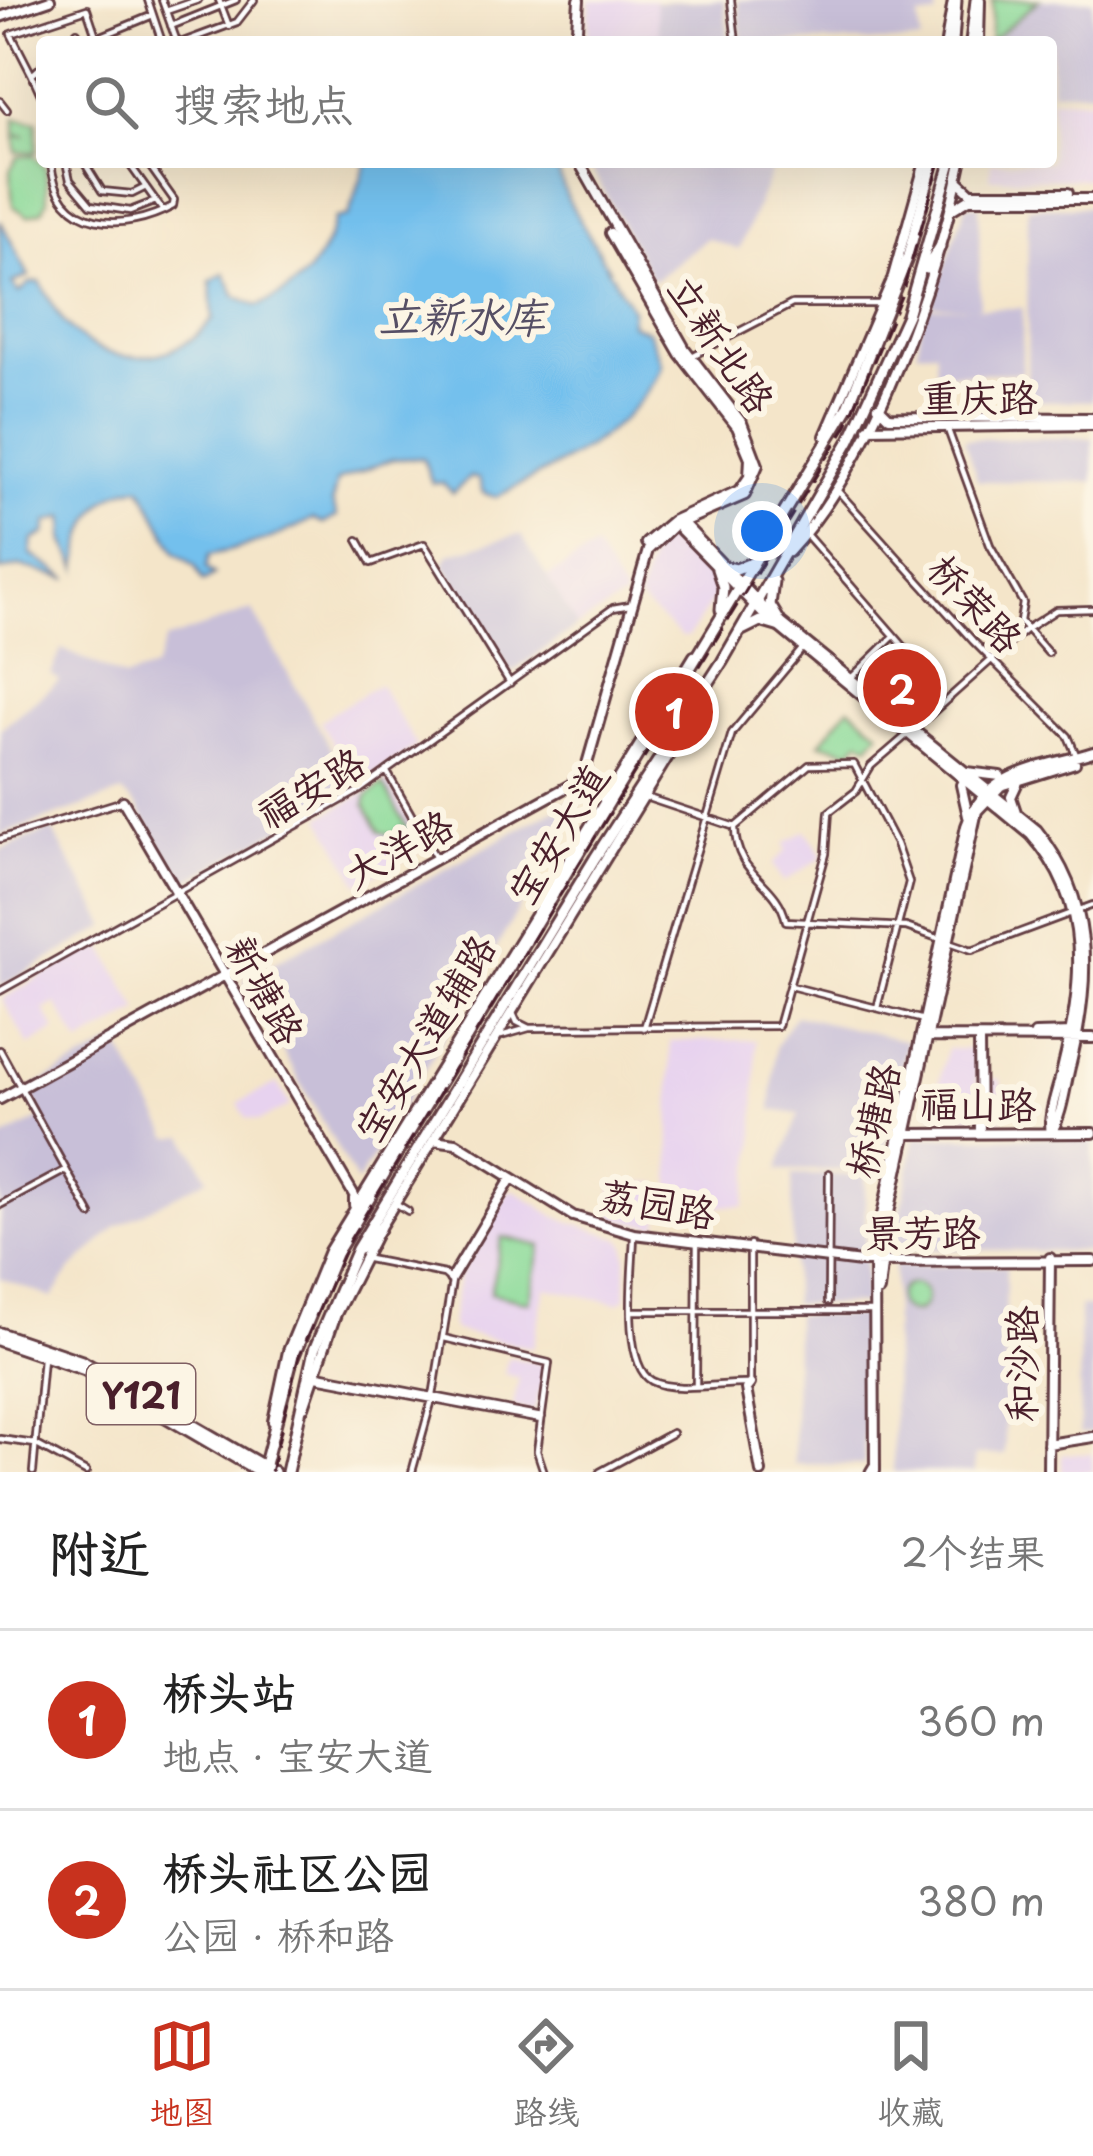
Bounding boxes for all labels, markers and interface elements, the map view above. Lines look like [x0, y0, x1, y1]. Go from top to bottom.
search box [36, 36, 1057, 168]
text: 搜索地点 [174, 68, 354, 136]
icon: search [78, 69, 144, 135]
street label: 立新北路 [655, 262, 791, 424]
water label: 立新水库 [378, 283, 549, 346]
street label: 重庆路 [920, 366, 1038, 425]
your location [732, 501, 792, 561]
street label: 桥荣路 [916, 539, 1038, 665]
pin: 2 [863, 643, 941, 733]
pin: 1 [635, 667, 713, 757]
street label: 福安路 [245, 731, 375, 841]
street label: 宝安大道 [491, 751, 621, 915]
street label: 大洋路 [333, 793, 463, 901]
street label: 宝安大道辅路 [337, 922, 509, 1152]
street label: 新塘路 [213, 924, 321, 1054]
street label: 桥塘路 [829, 1056, 913, 1184]
street label: 福山路 [919, 1071, 1037, 1133]
street label: 荔园路 [595, 1163, 721, 1241]
street label: 景芳路 [863, 1201, 981, 1260]
street label: 和沙路 [990, 1305, 1049, 1423]
road number: Y121 [87, 1364, 195, 1424]
text: 附近 [48, 1512, 150, 1589]
text: 2个结果 [900, 1521, 1045, 1580]
text: 桥头站 [162, 1656, 297, 1724]
text: 1 [78, 1690, 96, 1749]
text: 360 m [917, 1690, 1045, 1749]
text: 地点 · 宝安大道 [162, 1724, 433, 1783]
text: 桥头社区公园 [162, 1836, 432, 1904]
text: 2 [73, 1870, 101, 1929]
text: 380 m [917, 1870, 1045, 1929]
text: 公园 · 桥和路 [162, 1904, 394, 1963]
tab: 地图 [149, 2013, 215, 2135]
tab: 路线 [513, 2013, 579, 2135]
tab: 收藏 [878, 2013, 944, 2135]

